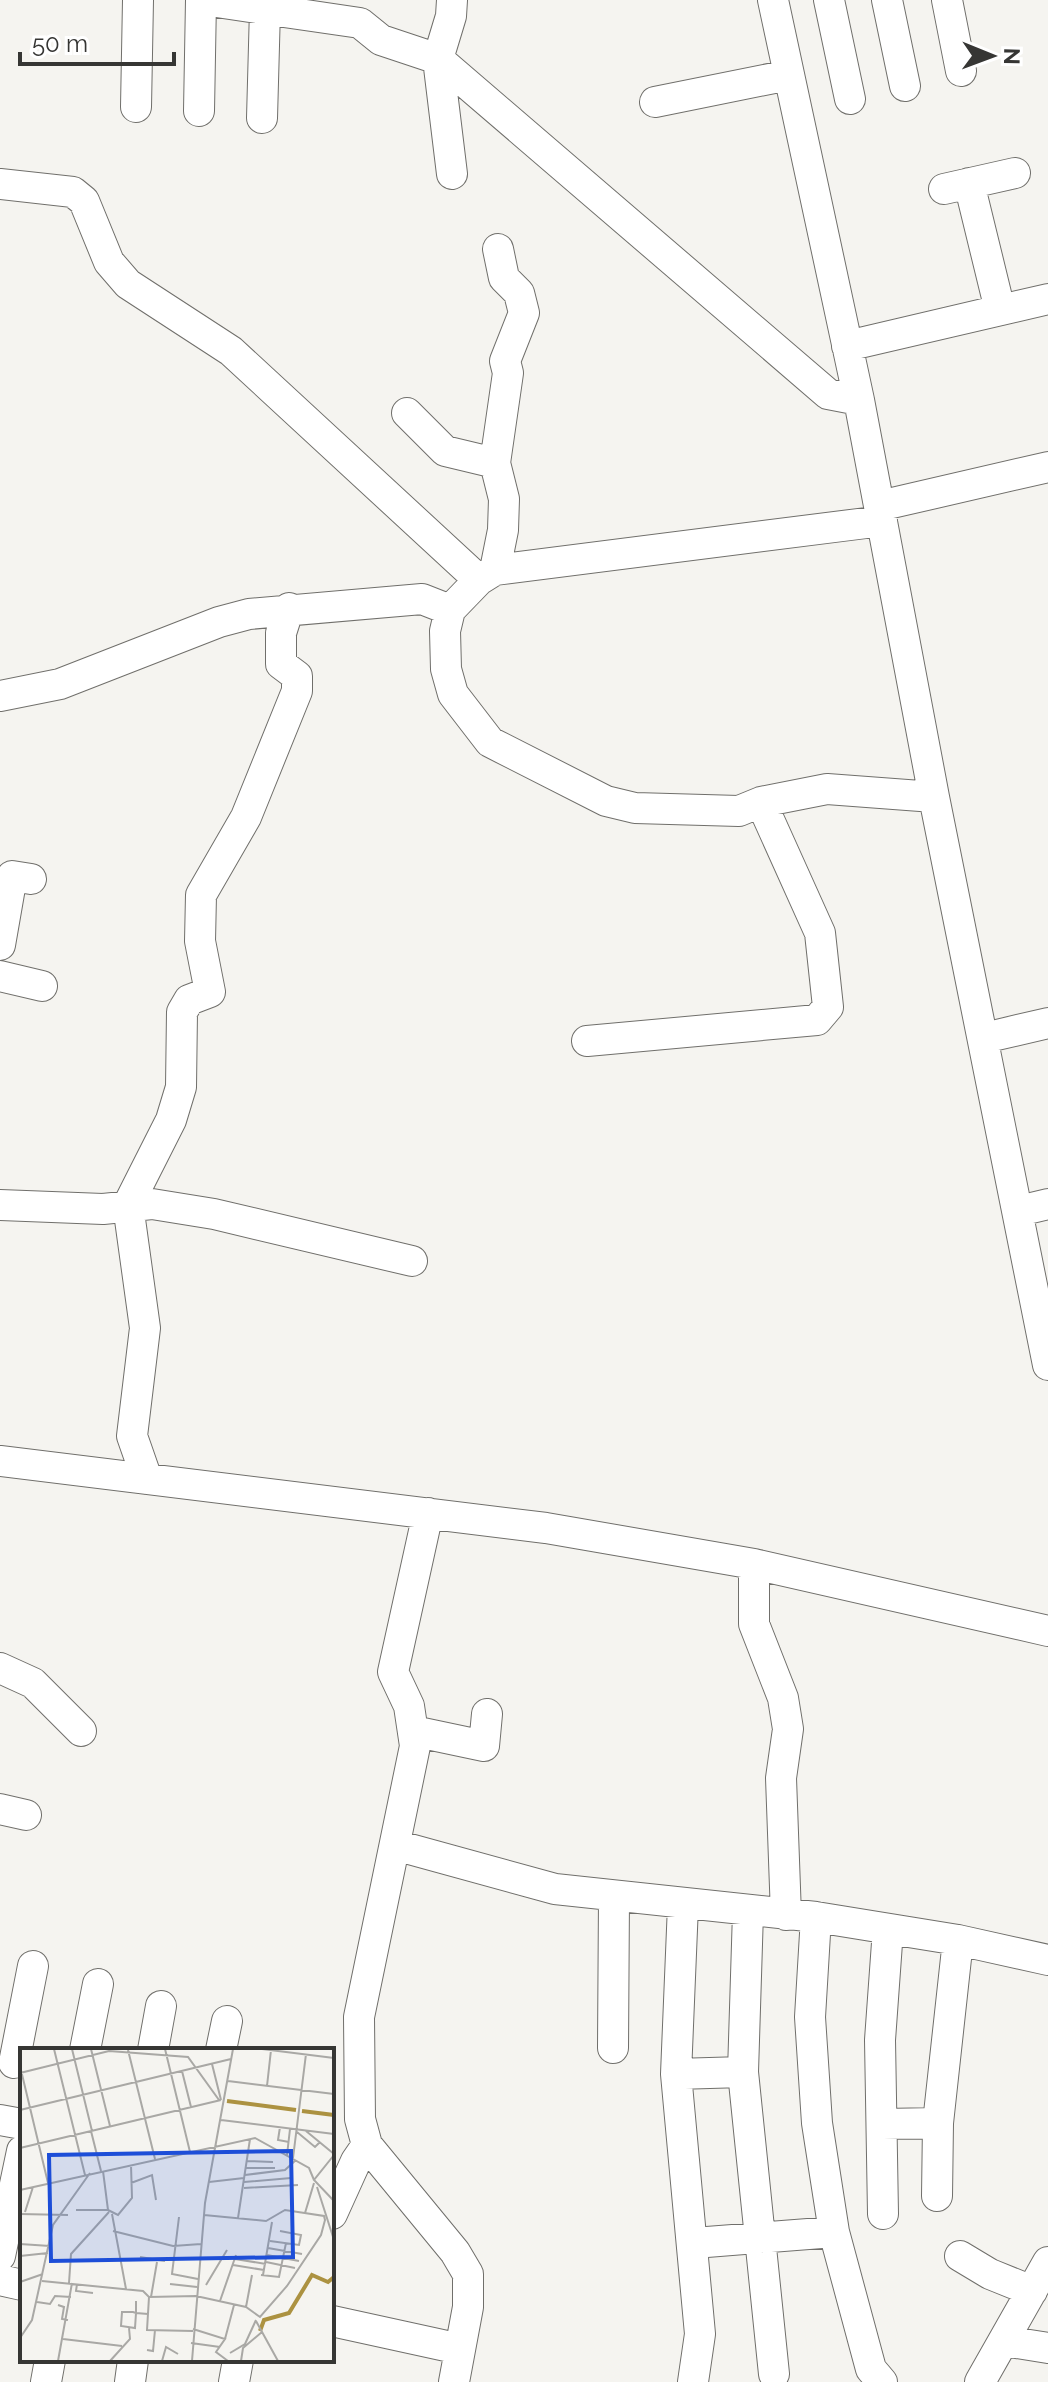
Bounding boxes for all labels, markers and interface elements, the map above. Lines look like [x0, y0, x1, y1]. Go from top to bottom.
scale bar [20, 16, 174, 66]
north arrow [952, 16, 1032, 96]
text: 50 m [32, 29, 88, 58]
text: N [999, 48, 1025, 65]
inset map [20, 2048, 334, 2362]

